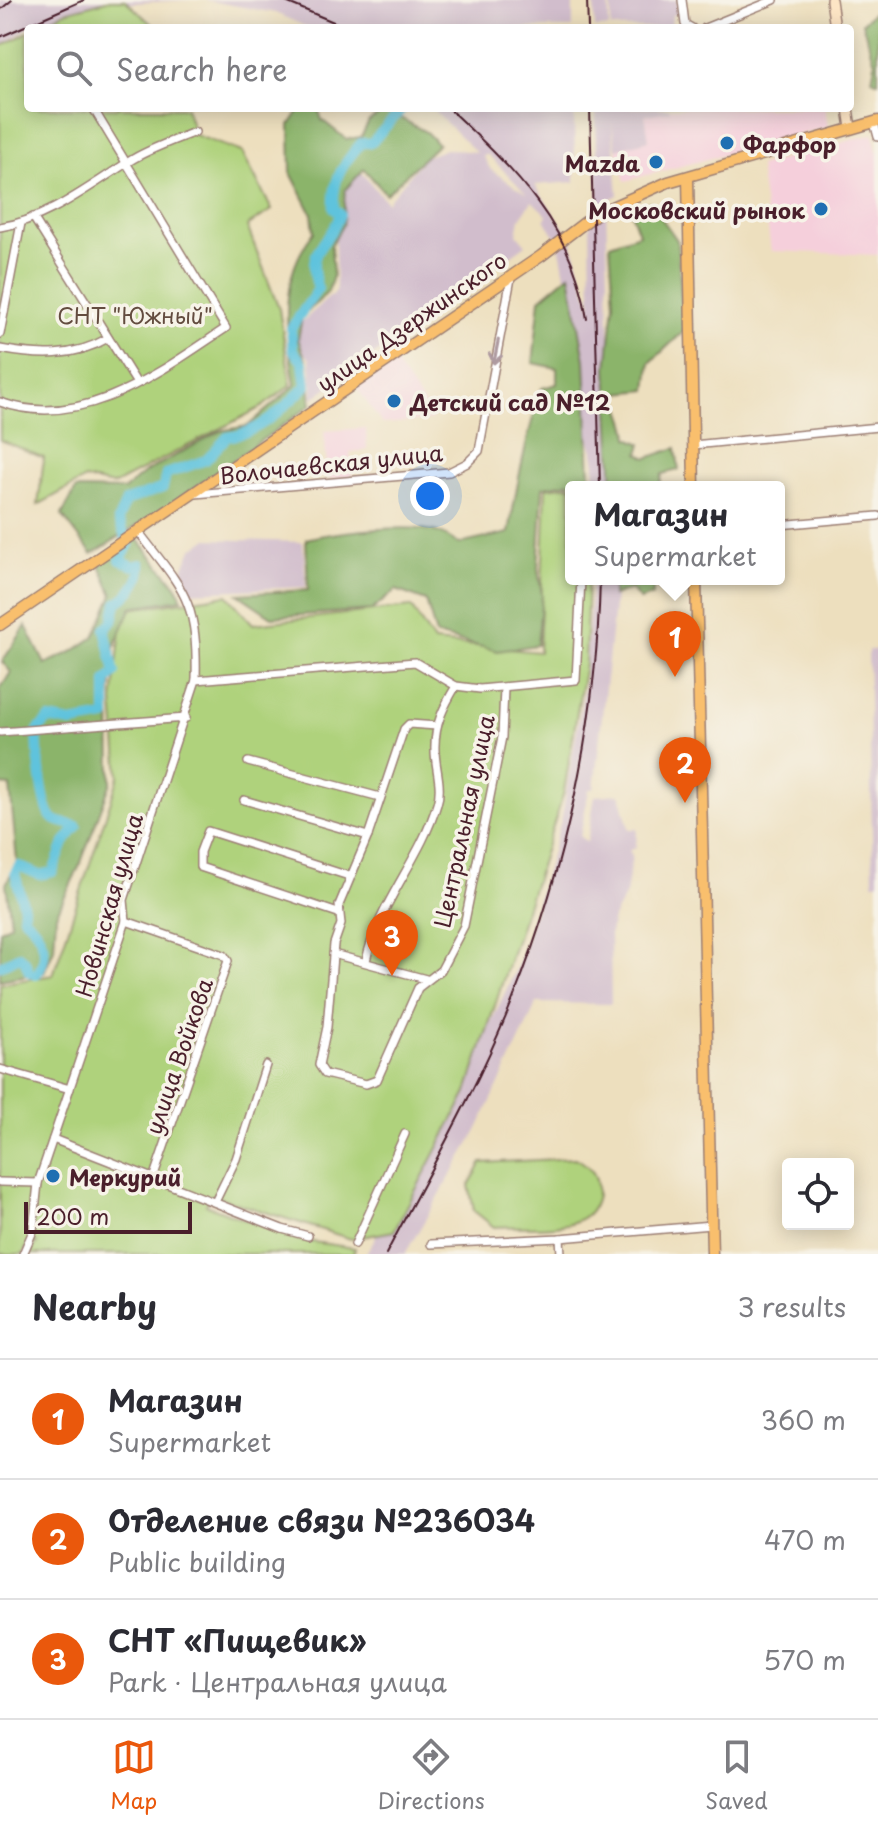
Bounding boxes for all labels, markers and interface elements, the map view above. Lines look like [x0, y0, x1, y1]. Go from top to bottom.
search box [24, 24, 854, 112]
icon: search [52, 46, 96, 90]
text: Search here [116, 46, 288, 91]
place label: Фарфор [743, 127, 836, 160]
marker: Фарфор [718, 134, 736, 152]
place label: Mazda [565, 146, 640, 179]
marker: Mazda [647, 153, 665, 171]
place label: Московский рынок [588, 193, 806, 226]
marker: Московский рынок [812, 200, 830, 218]
street label: улица Дзержинского [309, 243, 513, 399]
park label: СНТ "Южный" [57, 298, 213, 331]
one-way arrow [488, 339, 503, 364]
place label: Детский сад №12 [409, 385, 610, 418]
marker: Детский сад №12 [385, 392, 403, 410]
street label: Волочаевская улица [218, 435, 444, 491]
your location [410, 476, 450, 516]
popup [565, 481, 785, 585]
text: Магазин [593, 491, 728, 536]
text: Supermarket [593, 536, 757, 575]
pin: 1 [649, 611, 701, 677]
street label: Центральная улица [424, 711, 502, 931]
pin: 2 [659, 737, 711, 803]
street label: Новинская улица [66, 809, 150, 1001]
pin: 3 [366, 910, 418, 976]
street label: улица Войкова [136, 973, 220, 1139]
map controls [782, 1158, 854, 1230]
button: locate [782, 1158, 854, 1230]
place label: Меркурий [69, 1160, 181, 1193]
marker: Меркурий [44, 1167, 62, 1185]
scale bar [24, 1198, 192, 1234]
text: 200 m [36, 1199, 109, 1232]
text: Nearby [32, 1280, 157, 1332]
text: 3 results [738, 1287, 846, 1326]
text: Магазин [108, 1377, 243, 1422]
text: 1 [52, 1400, 64, 1439]
text: 360 m [761, 1400, 846, 1439]
text: Supermarket [108, 1422, 271, 1461]
text: Отделение связи №236034 [108, 1497, 535, 1542]
text: 2 [49, 1520, 67, 1559]
text: 470 m [764, 1520, 846, 1559]
text: Public building [108, 1542, 286, 1581]
text: СНТ «Пищевик» [108, 1617, 366, 1662]
text: 3 [49, 1640, 67, 1679]
text: 570 m [763, 1640, 846, 1679]
text: Park · Центральная улица [108, 1662, 447, 1701]
tab: Map [110, 1735, 157, 1816]
tab: Directions [378, 1735, 485, 1816]
tab: Saved [705, 1735, 768, 1816]

